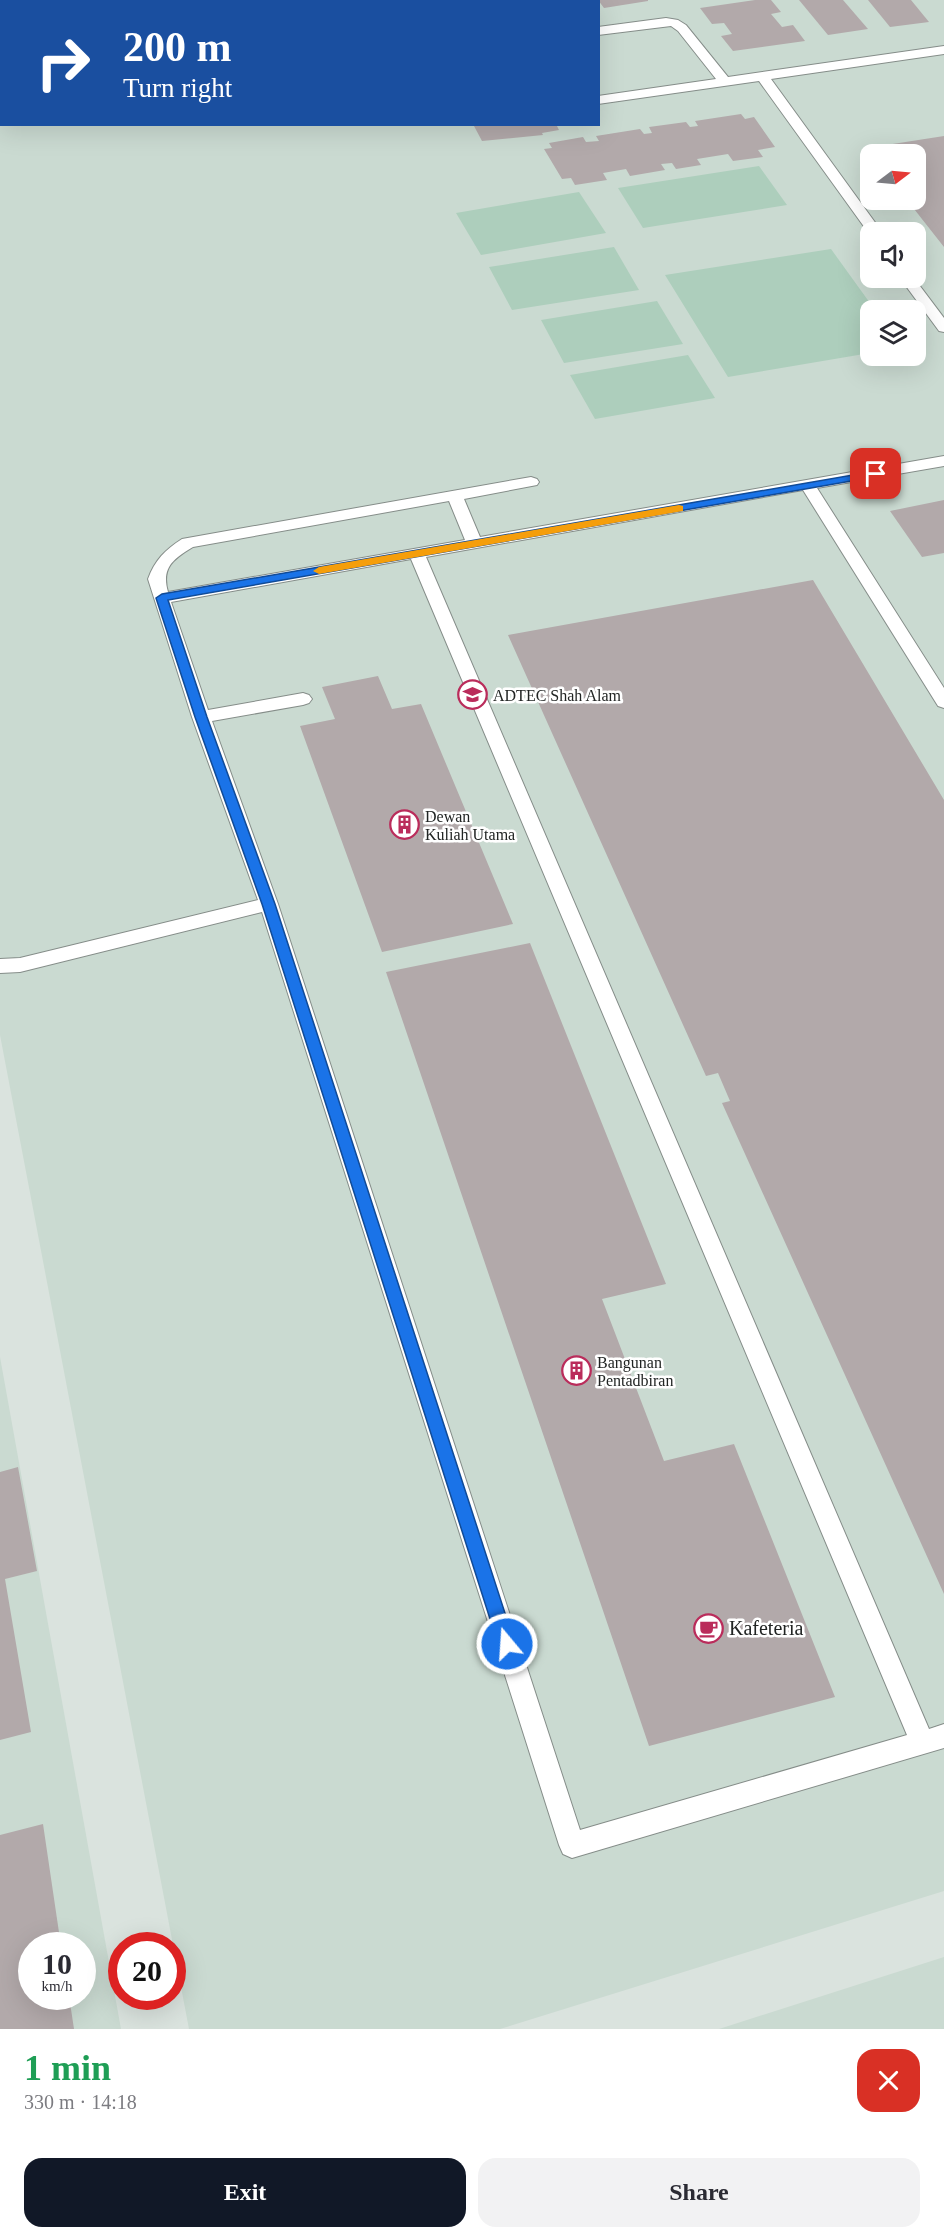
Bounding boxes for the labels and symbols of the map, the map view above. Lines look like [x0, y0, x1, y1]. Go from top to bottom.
north arrow [860, 144, 926, 210]
pin [850, 448, 901, 499]
school or university icon: ADTEC Shah Alam [456, 679, 488, 711]
place label: ADTEC Shah Alam [493, 687, 622, 704]
place label: Dewan Kuliah Utama [425, 808, 515, 843]
building icon: Dewan Kuliah Utama [388, 809, 420, 841]
place label: Bangunan Pentadbiran [597, 1354, 673, 1389]
building icon: Bangunan Pentadbiran [560, 1355, 592, 1387]
position arrow [475, 1612, 539, 1676]
cafe icon: Kafeteria [692, 1612, 724, 1644]
place label: Kafeteria [729, 1617, 804, 1639]
speed limit sign: 20 [108, 1932, 186, 2010]

